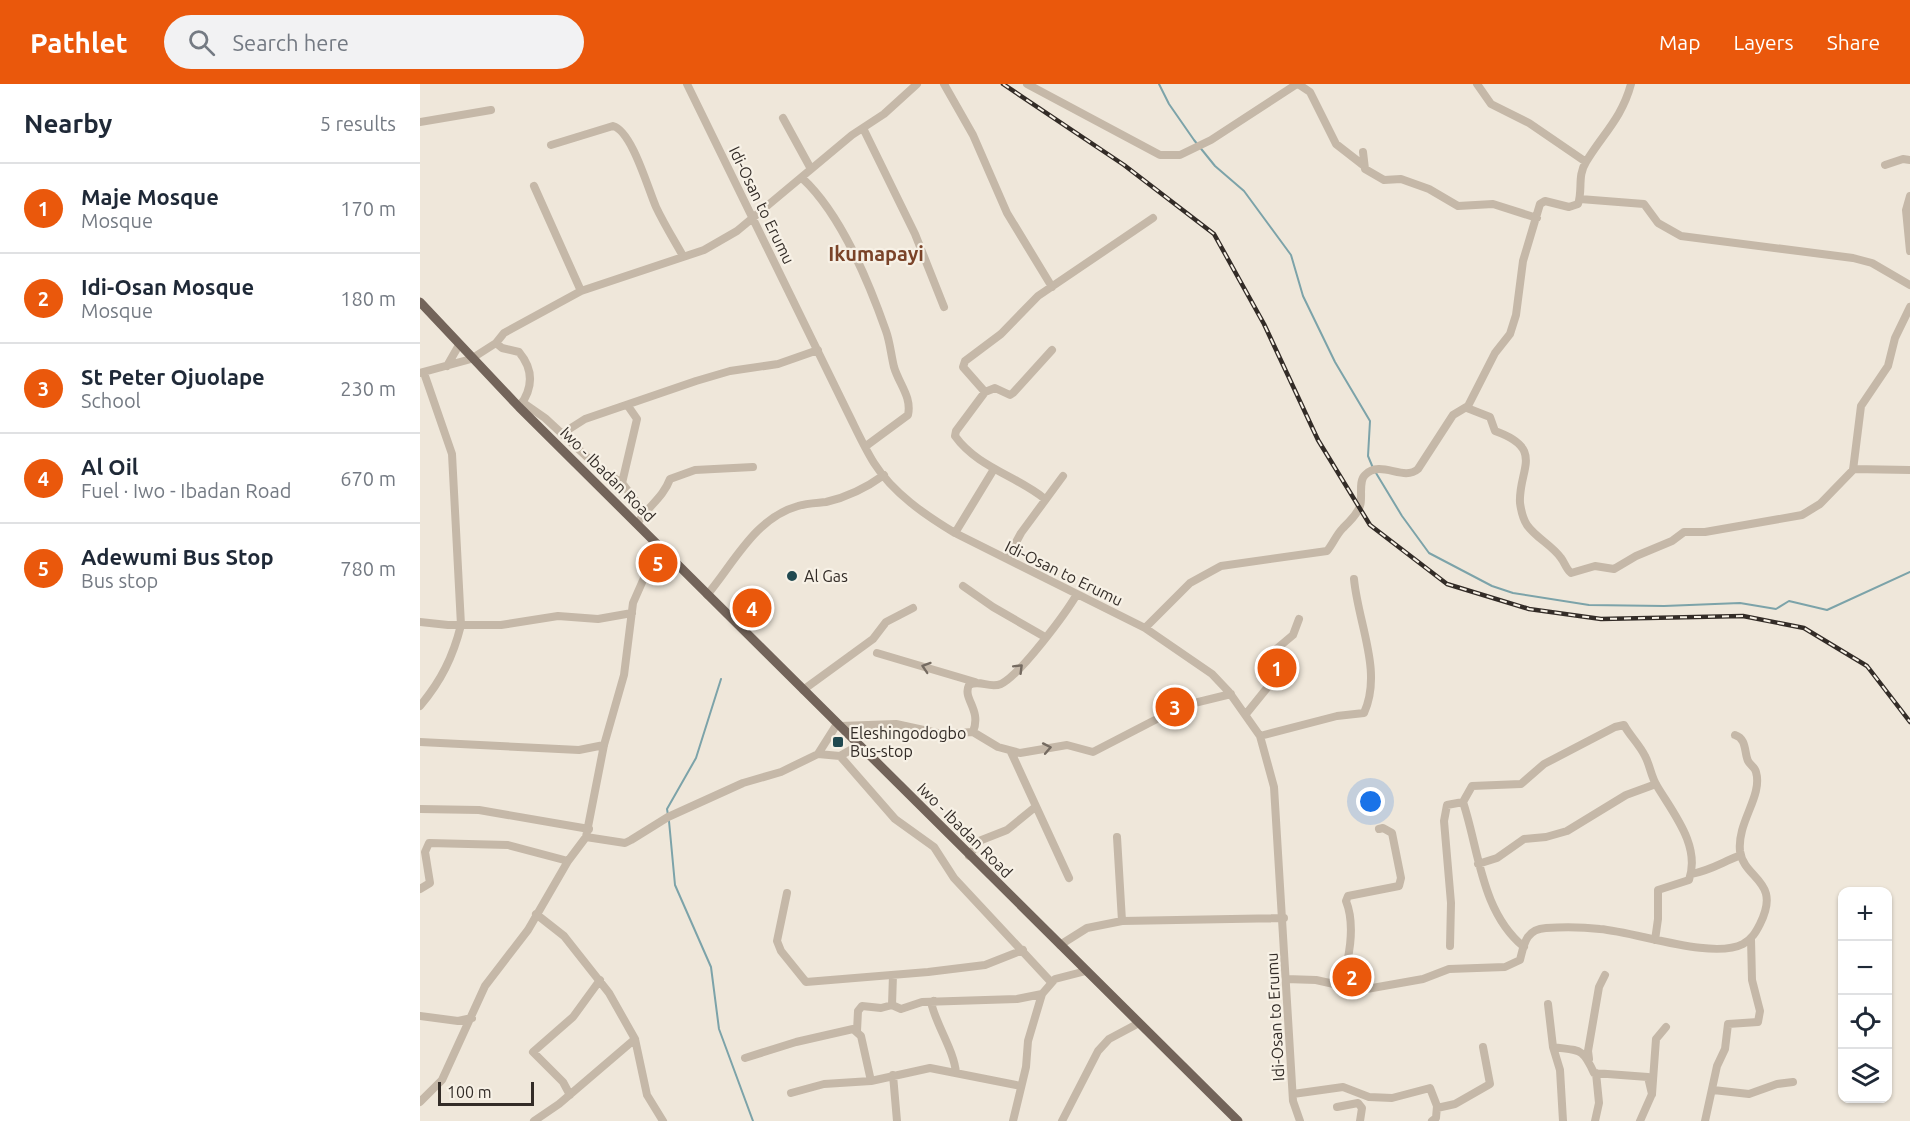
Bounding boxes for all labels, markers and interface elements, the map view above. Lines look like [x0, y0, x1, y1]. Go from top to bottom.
search box [164, 15, 584, 69]
icon: search [185, 26, 218, 59]
text: Pathlet [30, 27, 128, 58]
text: Search here [233, 30, 349, 55]
text: Map [1659, 30, 1700, 54]
text: Layers [1733, 30, 1794, 54]
text: Share [1827, 30, 1880, 54]
text: Nearby [24, 109, 112, 138]
text: 5 results [320, 112, 396, 135]
street label: Idi-Osan to Erumu [726, 143, 798, 267]
text: Maje Mosque [81, 184, 219, 209]
text: 1 [38, 197, 49, 220]
text: 170 m [340, 197, 396, 220]
text: Mosque [81, 209, 153, 232]
district label: Ikumapayi [828, 242, 924, 265]
text: Idi-Osan Mosque [81, 274, 254, 299]
text: 2 [38, 287, 49, 310]
text: 180 m [340, 287, 396, 310]
text: Mosque [81, 299, 153, 322]
text: St Peter Ojuolape [81, 364, 265, 389]
text: 3 [38, 377, 49, 400]
text: 230 m [340, 377, 396, 400]
text: School [81, 389, 141, 412]
street label: Iwo - Ibadan Road [557, 423, 659, 525]
text: Al Oil [81, 454, 138, 479]
text: 4 [38, 467, 49, 490]
text: 670 m [340, 467, 396, 490]
text: Fuel · Iwo - Ibadan Road [81, 479, 291, 502]
street label: Idi-Osan to Erumu [1002, 537, 1126, 609]
pin: 5 [638, 540, 678, 586]
text: Adewumi Bus Stop [81, 544, 274, 569]
text: 5 [38, 557, 49, 580]
text: 780 m [340, 557, 396, 580]
place label: Al Gas [804, 567, 848, 585]
text: Bus stop [81, 569, 158, 592]
marker: Al Gas [785, 569, 799, 583]
pin: 4 [732, 586, 772, 630]
pin: 1 [1258, 646, 1296, 690]
one-way arrow [921, 661, 932, 674]
one-way arrow [1012, 664, 1023, 675]
pin: 3 [1156, 684, 1194, 730]
place label: Eleshingodogbo Bus-stop [850, 724, 966, 760]
marker: Eleshingodogbo Bus-stop [831, 735, 845, 749]
one-way arrow [1042, 742, 1052, 755]
street label: Iwo - Ibadan Road [914, 779, 1016, 881]
your location [1356, 787, 1385, 816]
map controls [1838, 887, 1892, 1103]
button: + [1838, 887, 1892, 941]
button: − [1838, 941, 1892, 995]
street label: Idi-Osan to Erumu [1263, 952, 1287, 1082]
pin: 2 [1332, 954, 1372, 1000]
button: locate [1838, 995, 1892, 1049]
button: layers [1838, 1049, 1892, 1103]
scale bar [438, 1079, 534, 1106]
text: 100 m [447, 1083, 492, 1101]

